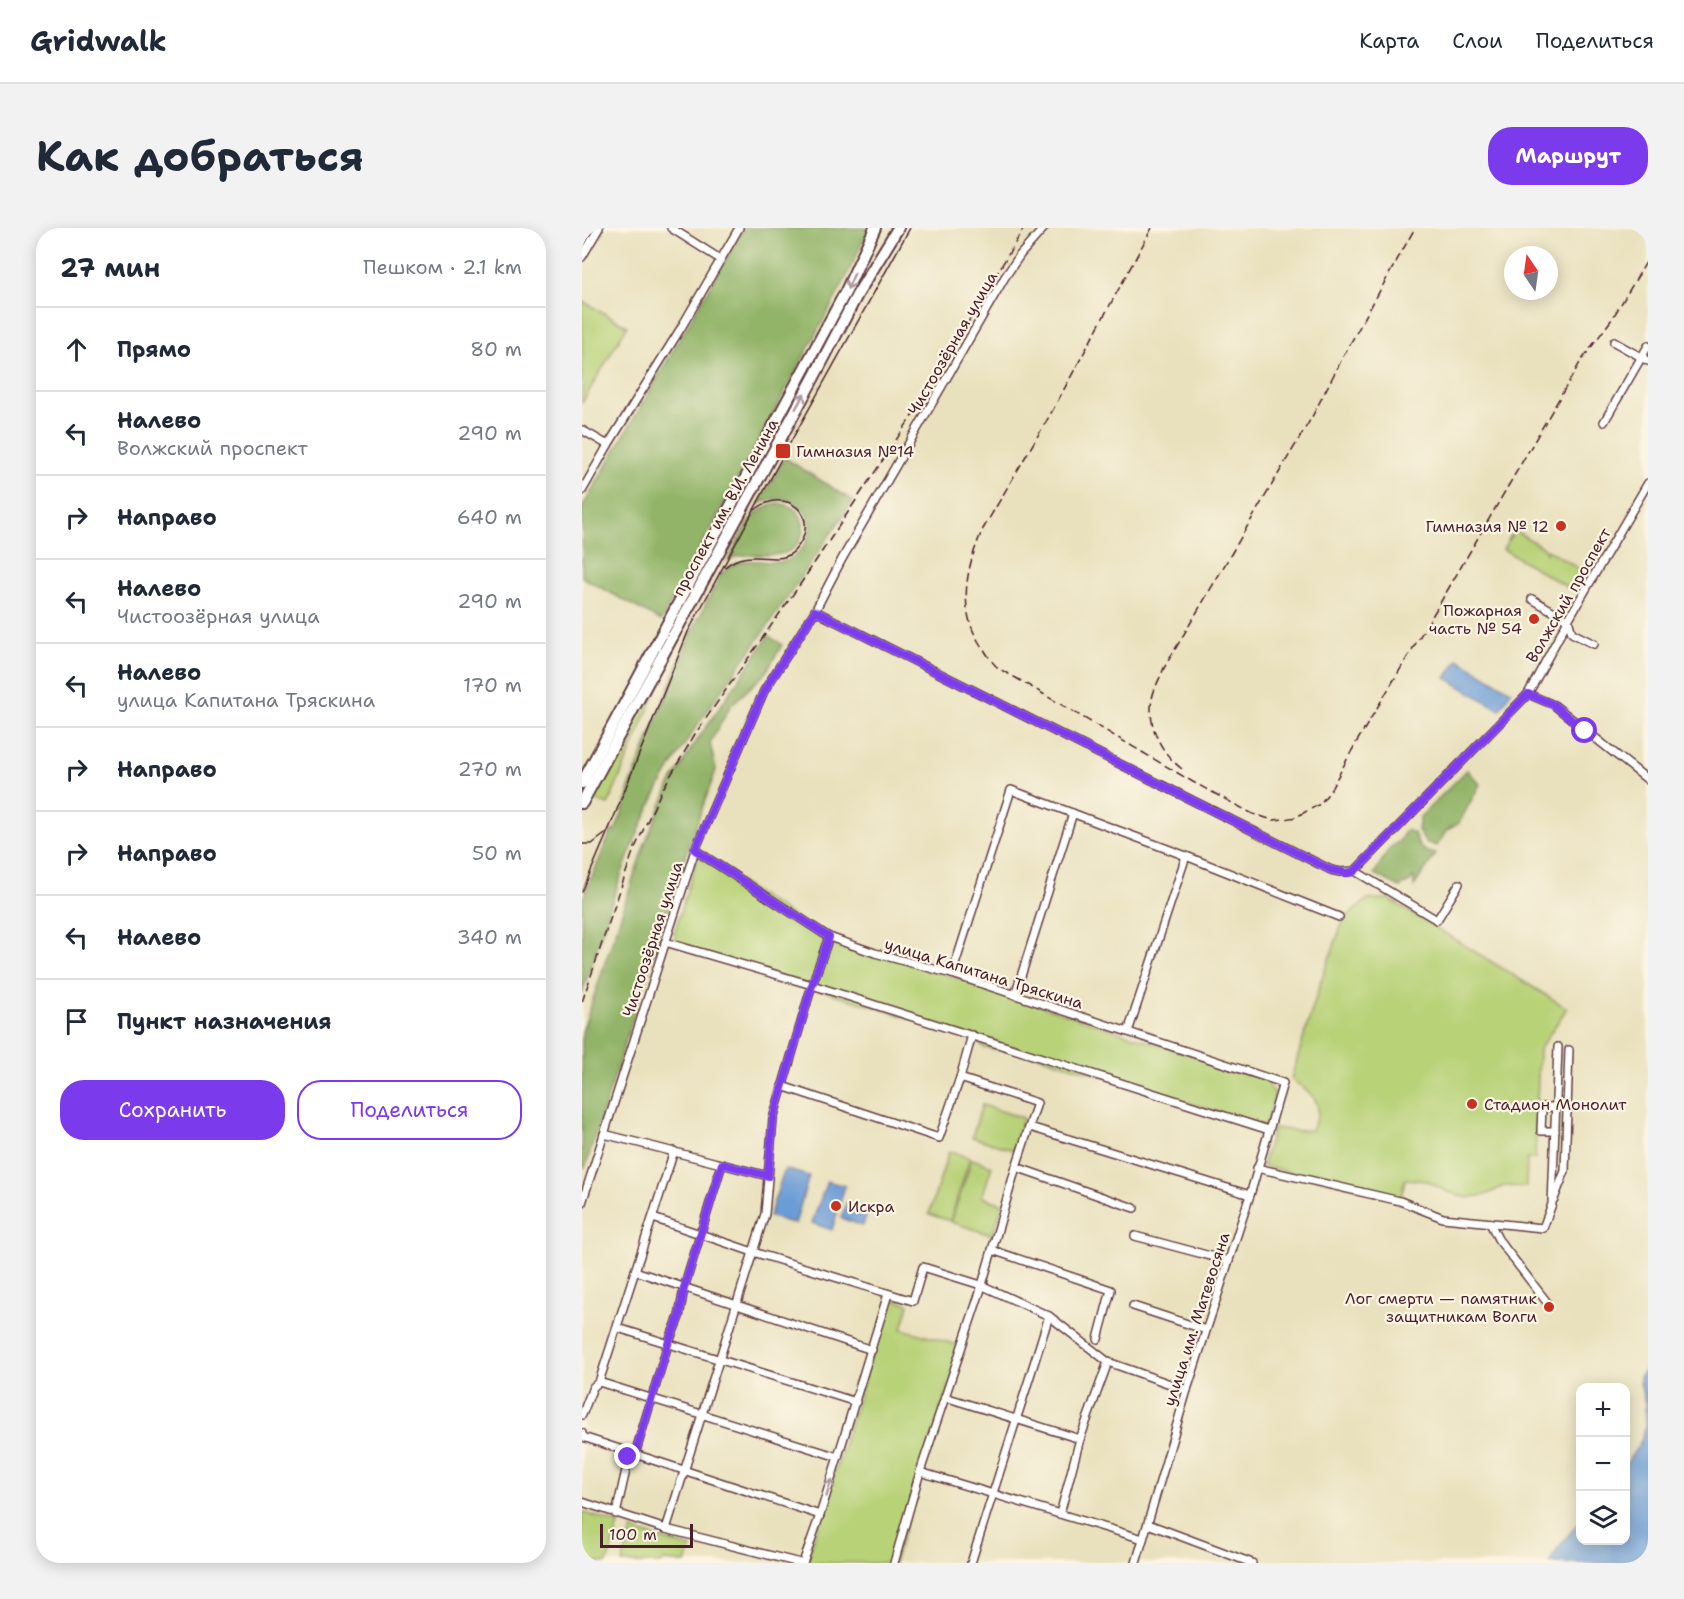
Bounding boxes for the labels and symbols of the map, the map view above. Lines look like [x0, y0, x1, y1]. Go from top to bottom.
north arrow [1504, 246, 1558, 300]
street label: Чистоозёрная улица [903, 268, 1002, 419]
one-way arrow [844, 272, 856, 290]
one-way arrow [795, 393, 807, 410]
street label: проспект им. В.И. Ленина [668, 415, 783, 600]
place label: Гимназия №14 [796, 441, 914, 462]
marker: Гимназия №14 [774, 442, 792, 460]
place label: Гимназия № 12 [1426, 516, 1549, 537]
marker: Гимназия № 12 [1554, 519, 1568, 533]
street label: Волжский проспект [1521, 523, 1616, 667]
place label: Пожарная часть № 54 [1429, 600, 1522, 639]
marker: Пожарная часть № 54 [1527, 612, 1541, 626]
route start [1571, 717, 1597, 743]
street label: Чистоозёрная улица [617, 859, 688, 1019]
street label: улица Капитана Тряскина [882, 933, 1086, 1014]
place label: Стадион Монолит [1484, 1094, 1627, 1115]
marker: Стадион Монолит [1465, 1097, 1479, 1111]
place label: Искра [848, 1196, 894, 1217]
marker: Искра [829, 1199, 843, 1213]
street label: улица им. Матевосяна [1158, 1230, 1235, 1409]
place label: Лог смерти — памятник защитникам Волги [1345, 1288, 1537, 1327]
marker: Лог смерти — памятник защитникам Волги [1542, 1300, 1556, 1314]
route end [614, 1443, 640, 1469]
one-way arrow [824, 1479, 835, 1498]
scale bar [600, 1521, 693, 1548]

